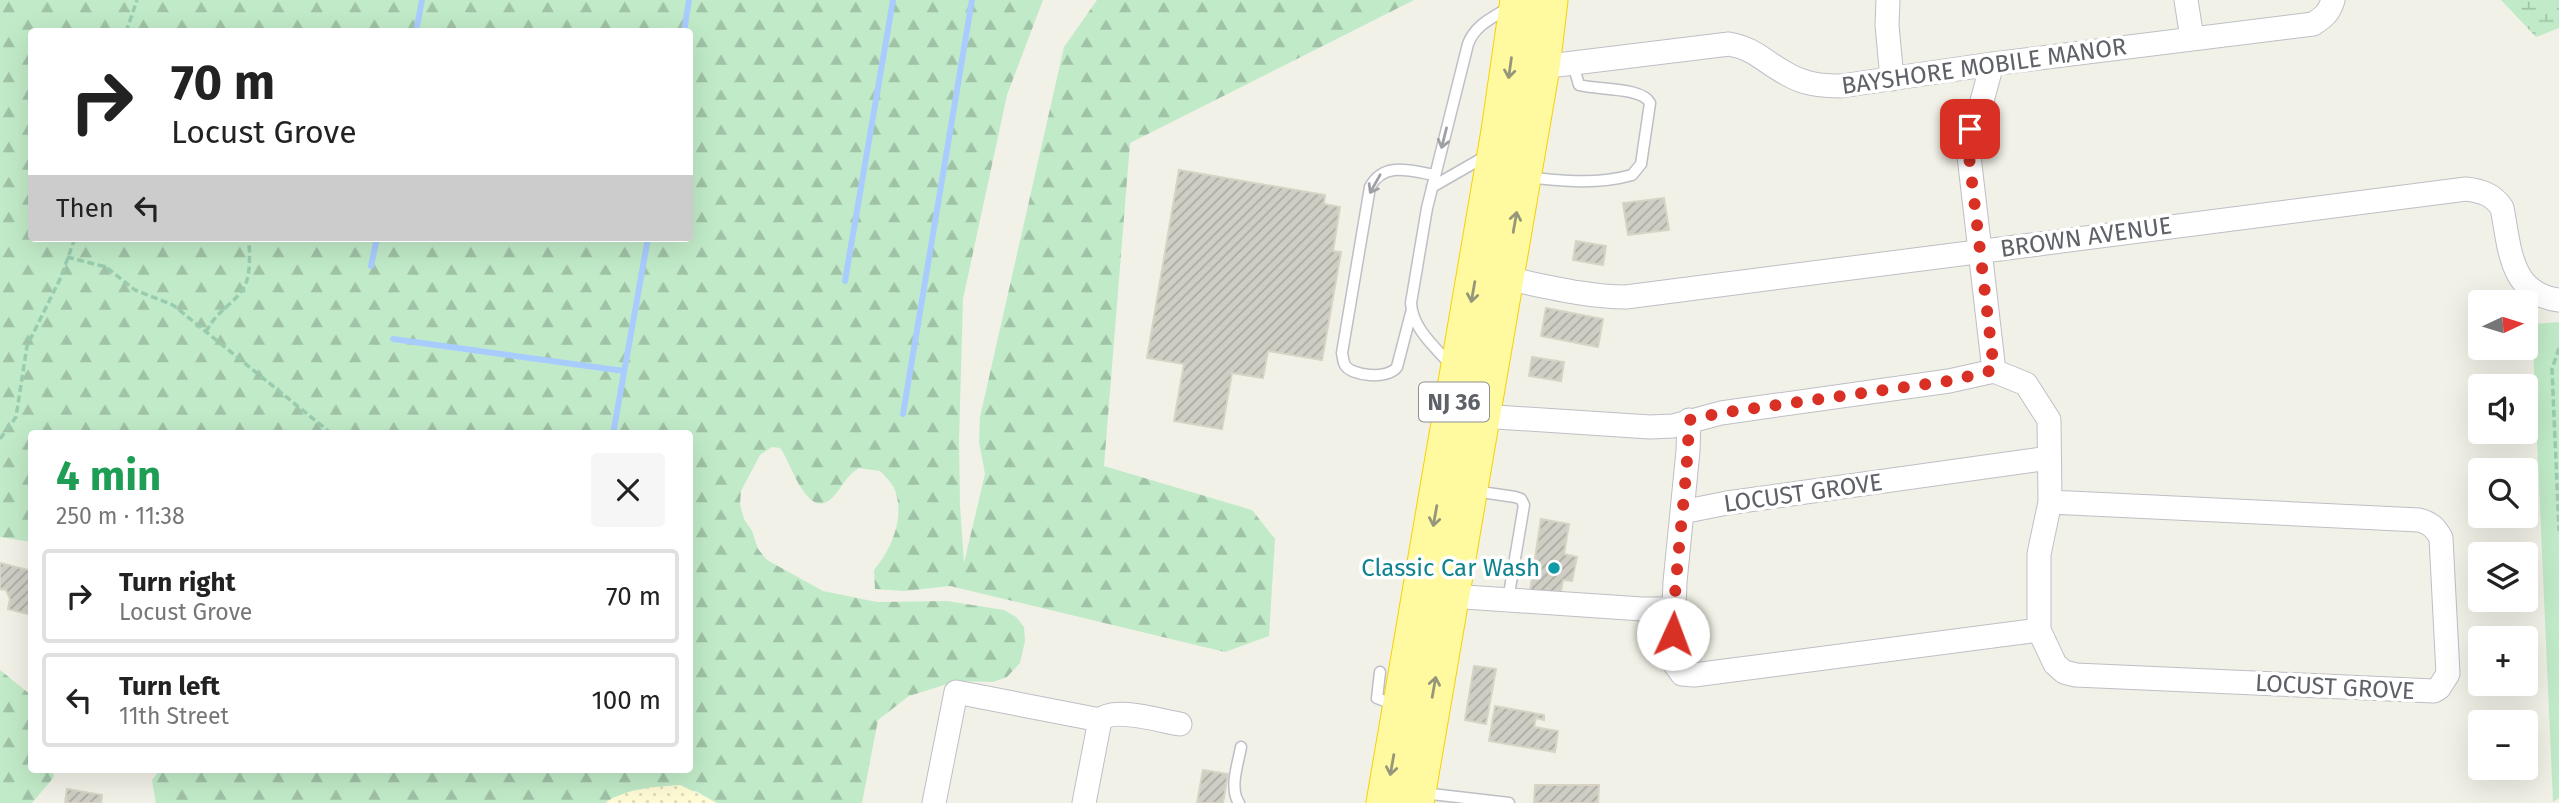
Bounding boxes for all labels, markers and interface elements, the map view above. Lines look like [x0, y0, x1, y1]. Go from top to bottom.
street label: BAYSHORE MOBILE MANOR [1840, 32, 2128, 100]
text: 70 m [171, 53, 275, 112]
icon: right [56, 56, 147, 147]
one-way arrow [1503, 56, 1516, 78]
pin [1940, 99, 2000, 159]
icon: arrive [1951, 110, 1989, 148]
text: Locust Grove [171, 113, 357, 151]
one-way arrow [1437, 126, 1450, 149]
one-way arrow [1368, 174, 1382, 194]
icon: left [128, 189, 166, 227]
text: Then [56, 193, 114, 224]
one-way arrow [1508, 211, 1522, 234]
street label: BROWN AVENUE [1998, 211, 2174, 263]
one-way arrow [1466, 280, 1479, 303]
north arrow [2468, 290, 2538, 360]
map controls [2468, 290, 2538, 780]
button: sound [2468, 374, 2538, 444]
road number: NJ 36 [1419, 382, 1489, 422]
text: 4 min [56, 451, 161, 501]
button: close [591, 453, 665, 527]
button: search [2468, 458, 2538, 528]
street label: LOCUST GROVE [1722, 468, 1884, 518]
text: 250 m · 11:38 [56, 502, 185, 530]
one-way arrow [1428, 504, 1441, 527]
button: layers [2468, 542, 2538, 612]
place label: Classic Car Wash [1361, 554, 1540, 582]
marker: Classic Car Wash [1546, 560, 1562, 576]
text: Turn right [119, 567, 236, 598]
icon: right [60, 577, 98, 615]
text: 70 m [606, 581, 661, 612]
position arrow [1636, 597, 1710, 671]
text: Locust Grove [119, 598, 252, 626]
button: + [2468, 626, 2538, 696]
street label: LOCUST GROVE [2254, 669, 2416, 705]
text: Turn left [119, 671, 220, 702]
one-way arrow [1428, 677, 1442, 699]
icon: left [60, 681, 98, 719]
text: 100 m [592, 685, 661, 716]
text: 11th Street [119, 702, 229, 730]
button: − [2468, 710, 2538, 780]
one-way arrow [1385, 753, 1398, 776]

